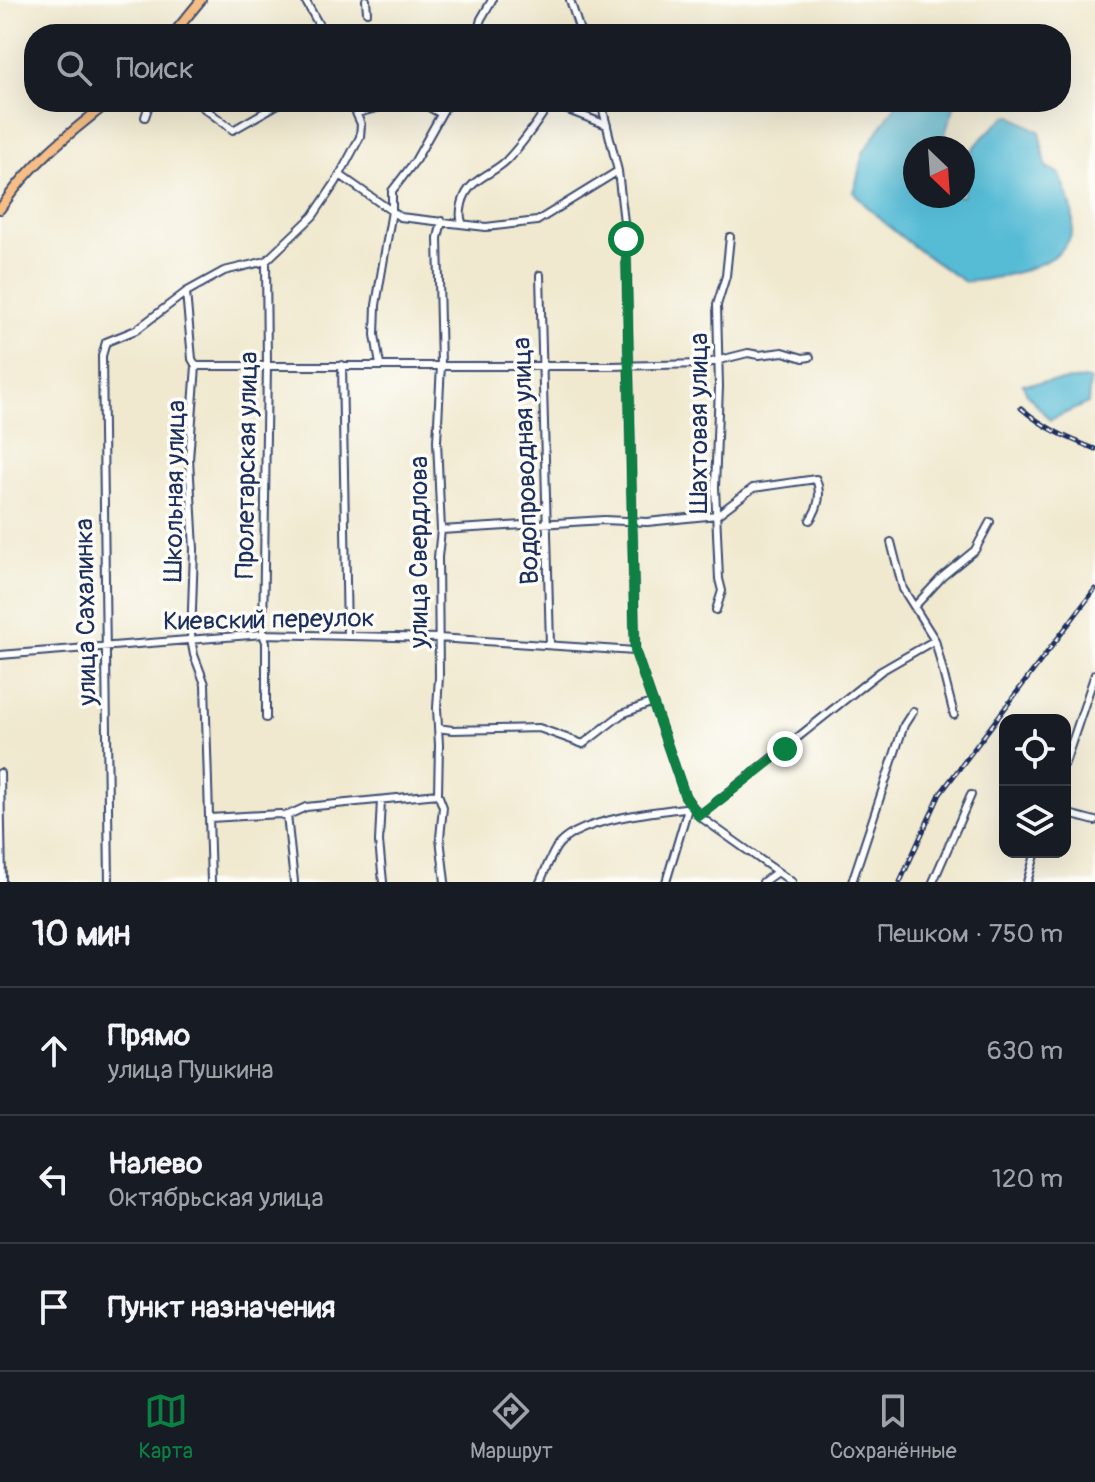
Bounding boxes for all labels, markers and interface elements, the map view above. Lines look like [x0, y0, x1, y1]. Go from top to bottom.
search box [24, 24, 1071, 112]
icon: search [52, 46, 96, 90]
text: Поиск [116, 50, 194, 87]
north arrow [903, 136, 975, 208]
route start [608, 221, 644, 257]
street label: Шахтовая улица [683, 333, 715, 513]
street label: Водопроводная улица [506, 337, 546, 585]
street label: Пролетарская улица [229, 351, 265, 579]
street label: Школьная улица [157, 400, 193, 582]
street label: улица Свердлова [403, 456, 435, 649]
street label: улица Сахалинка [68, 518, 104, 707]
street label: Киевский переулок [163, 602, 375, 638]
map controls [999, 714, 1071, 858]
button: locate [999, 714, 1071, 786]
route end [767, 731, 803, 767]
button: layers [999, 786, 1071, 858]
text: 10 мин [32, 913, 130, 956]
text: Пешком · 750 m [878, 918, 1063, 950]
text: Прямо [108, 1017, 190, 1054]
icon: ahead [32, 1029, 76, 1073]
text: 630 m [987, 1035, 1063, 1067]
text: улица Пушкина [108, 1054, 274, 1086]
text: Налево [108, 1145, 202, 1182]
icon: left [32, 1157, 76, 1201]
text: 120 m [992, 1163, 1063, 1195]
text: Октябрьская улица [108, 1182, 324, 1214]
icon: arrive [32, 1285, 76, 1329]
text: Пункт назначения [108, 1289, 335, 1326]
tab: Карта [138, 1389, 193, 1465]
tab: Маршрут [470, 1389, 553, 1465]
tab: Сохранённые [830, 1389, 957, 1465]

